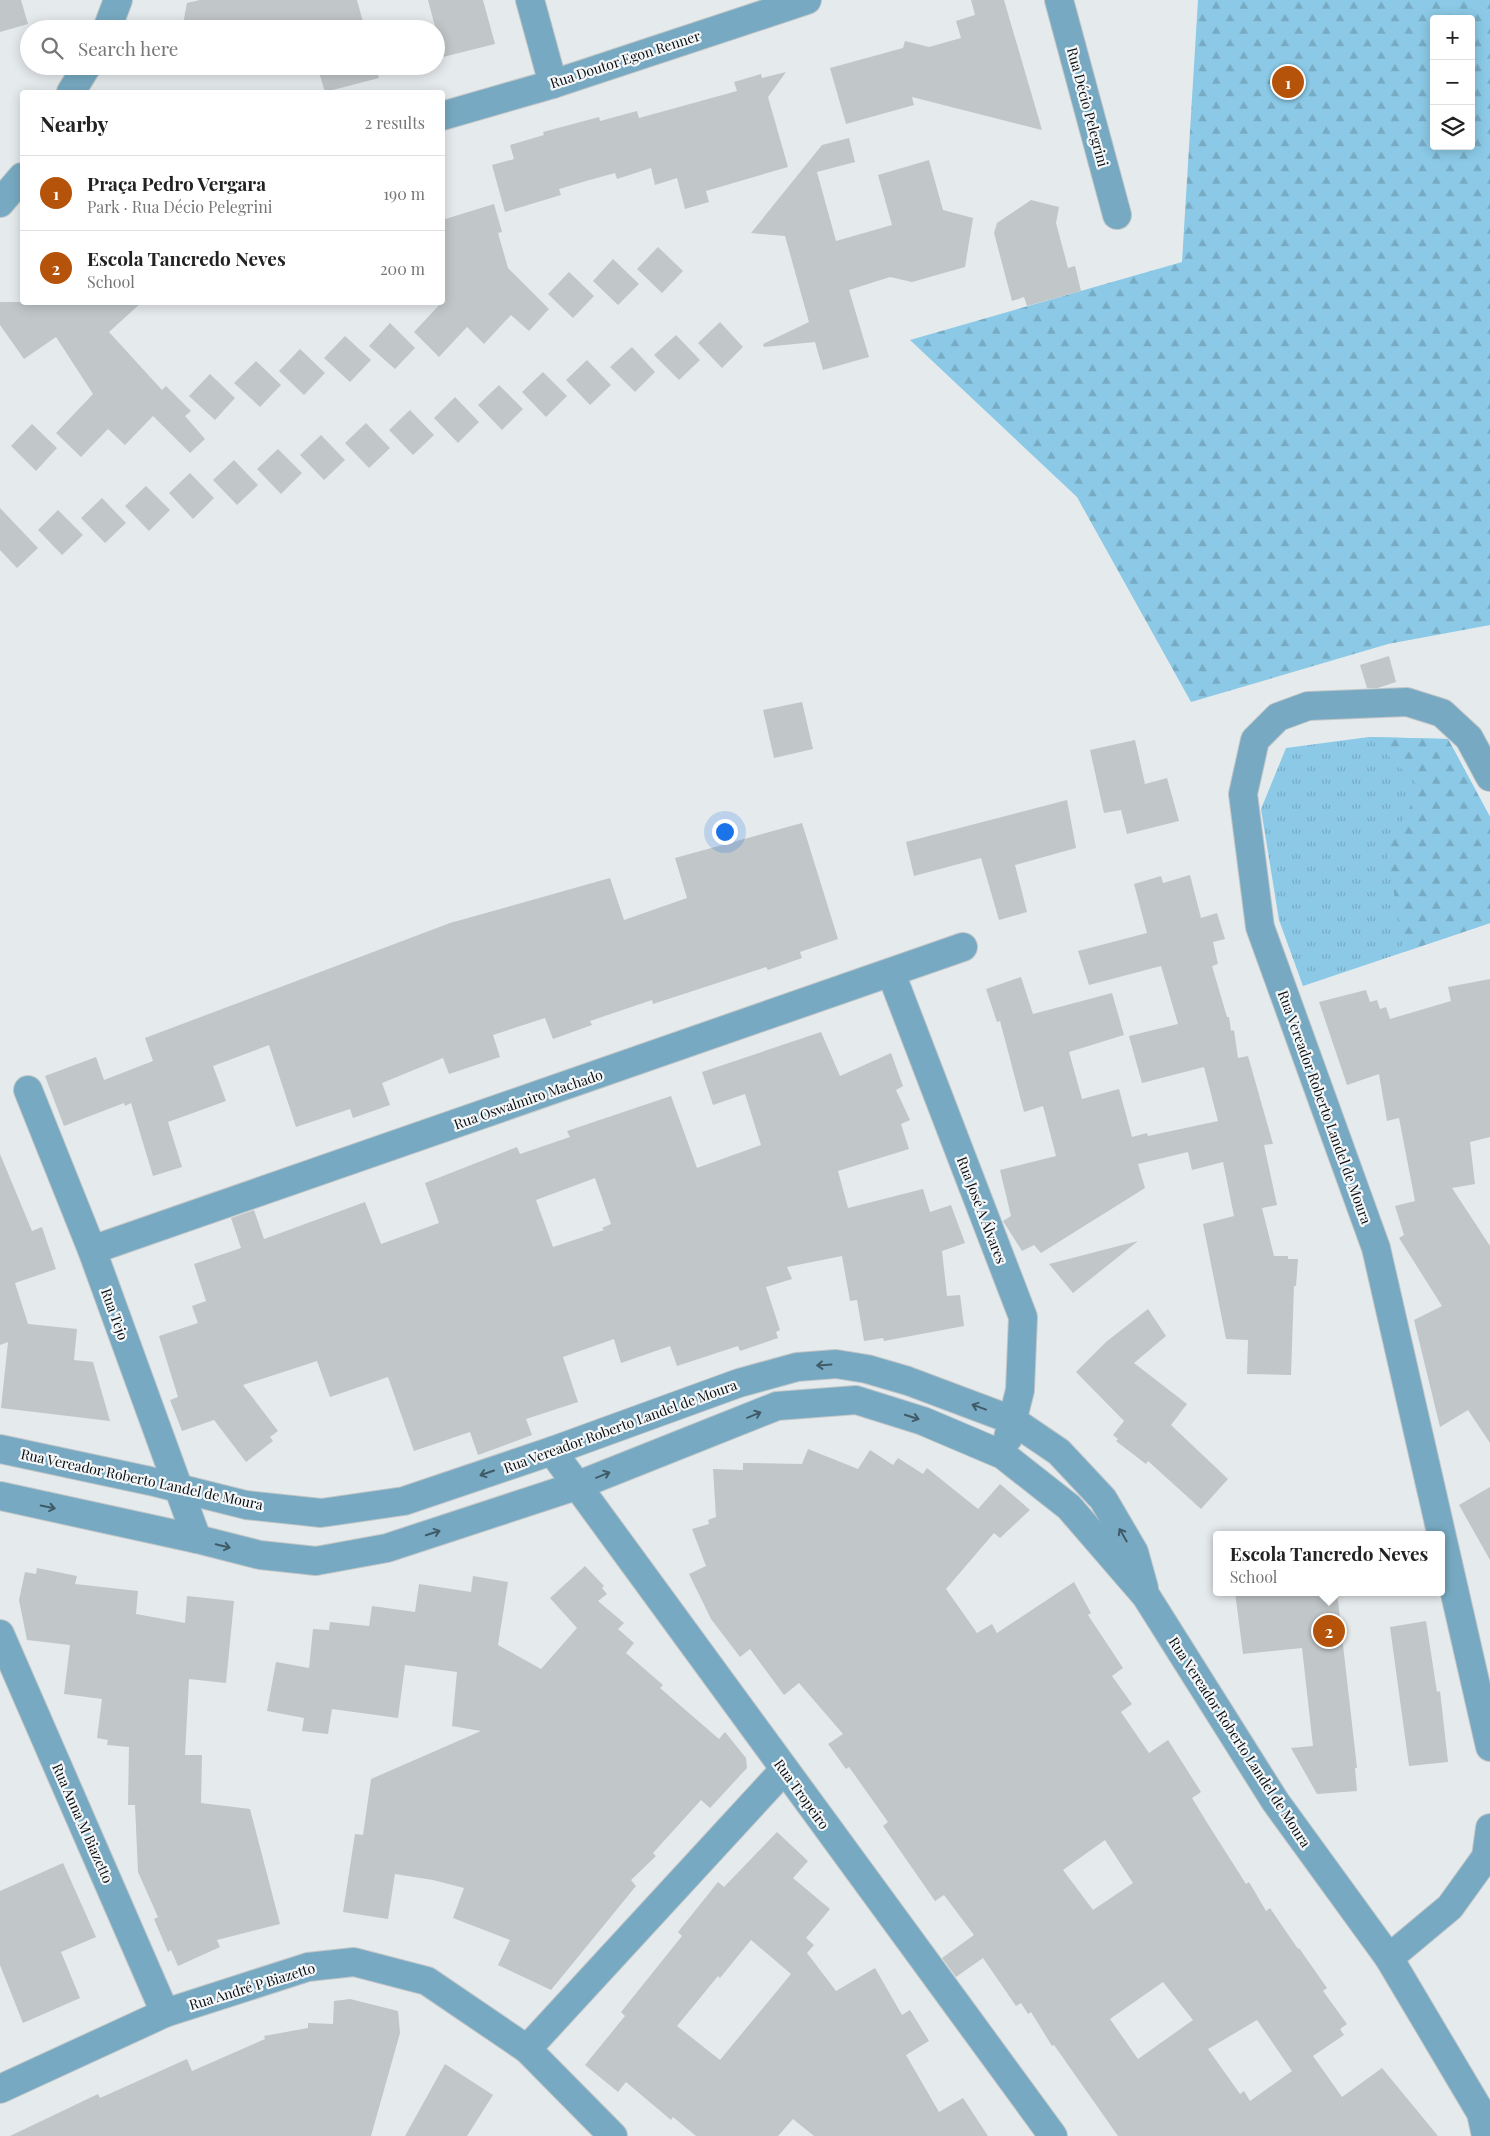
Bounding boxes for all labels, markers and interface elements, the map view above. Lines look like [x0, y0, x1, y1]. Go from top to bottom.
map controls [1430, 15, 1475, 150]
button: + [1430, 15, 1475, 60]
search box [20, 20, 445, 75]
street label: Rua Doutor Egon Renner [547, 25, 703, 92]
icon: search [38, 34, 66, 62]
text: Search here [78, 35, 178, 61]
street label: Rua Décio Pelegrini [1063, 45, 1113, 169]
button: − [1430, 60, 1475, 105]
pin: 1 [1272, 63, 1304, 101]
button: layers [1430, 105, 1475, 150]
text: Nearby [40, 109, 109, 137]
text: 2 results [365, 112, 425, 133]
text: Praça Pedro Vergara [87, 170, 266, 196]
text: 1 [53, 183, 59, 204]
text: 190 m [383, 183, 425, 204]
text: Park · Rua Décio Pelegrini [87, 196, 272, 217]
text: Escola Tancredo Neves [87, 245, 286, 271]
text: 2 [52, 258, 60, 279]
text: 200 m [380, 258, 425, 279]
text: School [87, 271, 135, 292]
your location [712, 819, 738, 845]
street label: Rua Vereador Roberto Landel de Moura [1274, 988, 1376, 1226]
street label: Rua Oswalmiro Machado [451, 1064, 605, 1133]
street label: Rua José A Álvares [953, 1154, 1011, 1266]
street label: Rua Tejo [97, 1285, 133, 1343]
one-way arrow [816, 1360, 832, 1369]
street label: Rua Vereador Roberto Landel de Moura [501, 1375, 739, 1477]
one-way arrow [972, 1402, 987, 1411]
one-way arrow [746, 1410, 762, 1419]
one-way arrow [904, 1413, 920, 1423]
street label: Rua Vereador Roberto Landel de Moura [19, 1444, 265, 1514]
one-way arrow [479, 1469, 495, 1478]
one-way arrow [595, 1470, 610, 1479]
one-way arrow [39, 1502, 55, 1512]
one-way arrow [425, 1528, 440, 1537]
one-way arrow [1118, 1528, 1128, 1542]
popup [1213, 1531, 1445, 1596]
text: Escola Tancredo Neves [1230, 1540, 1428, 1566]
one-way arrow [215, 1542, 231, 1551]
text: School [1230, 1566, 1277, 1587]
pin: 2 [1313, 1612, 1345, 1650]
street label: Rua Vereador Roberto Landel de Moura [1165, 1633, 1315, 1851]
street label: Rua Tropeiro [770, 1755, 834, 1833]
street label: Rua Anna M Biazetto [48, 1760, 118, 1886]
street label: Rua André P Biazetto [187, 1958, 318, 2014]

